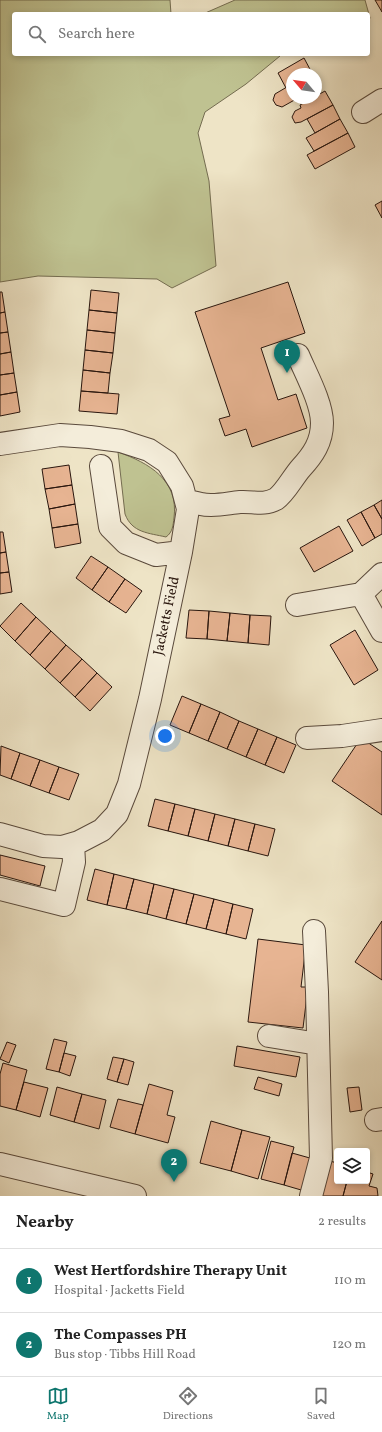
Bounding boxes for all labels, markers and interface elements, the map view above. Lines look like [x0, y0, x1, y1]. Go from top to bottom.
search box [12, 12, 370, 56]
icon: search [26, 23, 48, 45]
text: Search here [58, 24, 135, 45]
north arrow [286, 68, 322, 104]
pin: 1 [274, 340, 300, 373]
street label: Jacketts Field [149, 575, 185, 657]
your location [155, 726, 175, 746]
map controls [334, 1148, 370, 1184]
button: layers [334, 1148, 370, 1184]
pin: 2 [161, 1149, 187, 1182]
text: Nearby [16, 1211, 74, 1234]
text: 2 results [318, 1213, 366, 1231]
text: West Hertfordshire Therapy Unit [54, 1261, 287, 1282]
text: 1 [26, 1272, 32, 1290]
text: 110 m [334, 1272, 366, 1290]
text: Hospital · Jacketts Field [54, 1282, 185, 1300]
text: The Compasses PH [54, 1325, 187, 1346]
text: 2 [26, 1336, 32, 1354]
text: 120 m [332, 1336, 366, 1354]
text: Bus stop · Tibbs Hill Road [54, 1346, 196, 1364]
tab: Map [47, 1385, 69, 1424]
tab: Directions [163, 1385, 213, 1424]
tab: Saved [307, 1385, 335, 1424]

